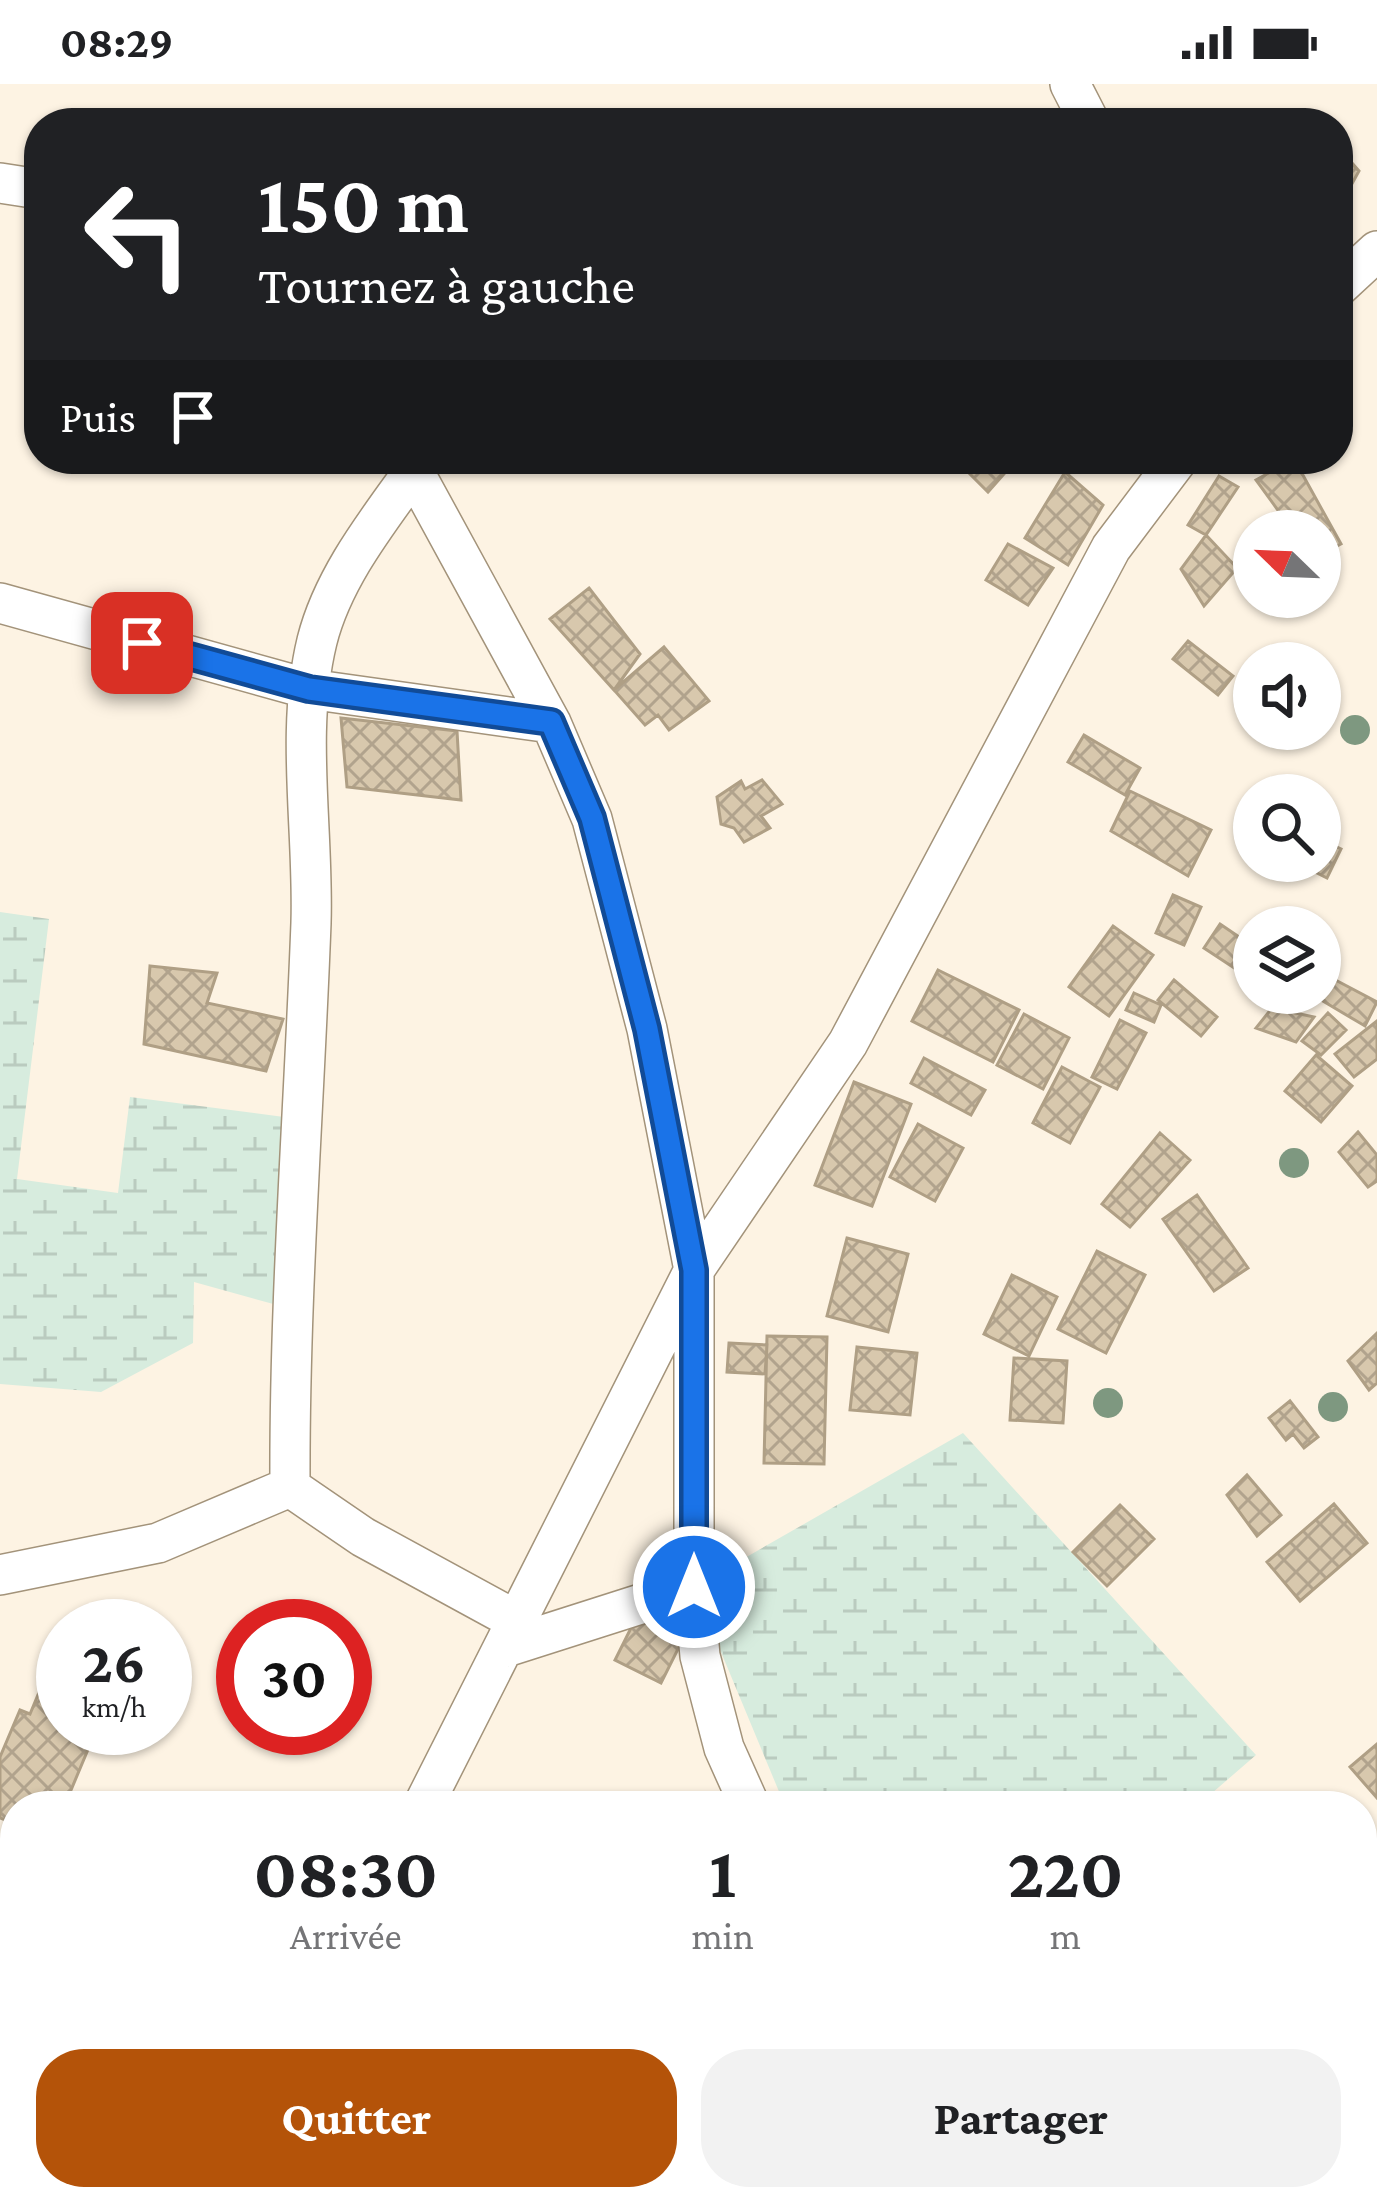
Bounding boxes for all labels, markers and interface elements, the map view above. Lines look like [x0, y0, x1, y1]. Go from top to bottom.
text: 08:29 [60, 17, 173, 67]
icon: left [60, 156, 216, 312]
text: 150 m [258, 157, 469, 250]
text: Tournez à gauche [258, 255, 635, 315]
icon: arrive [160, 384, 226, 450]
text: Puis [60, 392, 136, 442]
north arrow [1233, 510, 1341, 618]
map controls [1233, 510, 1341, 1014]
pin [91, 592, 193, 694]
icon: arrive [109, 610, 175, 676]
button: sound [1233, 642, 1341, 750]
button: search [1233, 774, 1341, 882]
button: layers [1233, 906, 1341, 1014]
position arrow [631, 1524, 757, 1650]
speed limit sign: 30 [216, 1599, 372, 1755]
text: 26 [82, 1628, 146, 1695]
text: km/h [82, 1690, 146, 1723]
text: 08:30 [253, 1832, 438, 1912]
text: 1 [709, 1832, 736, 1912]
text: 220 [1007, 1832, 1124, 1912]
text: Arrivée [290, 1914, 402, 1957]
text: min [691, 1914, 754, 1957]
text: m [1050, 1914, 1081, 1957]
button: Quitter [36, 2049, 677, 2187]
button: Partager [701, 2049, 1341, 2187]

